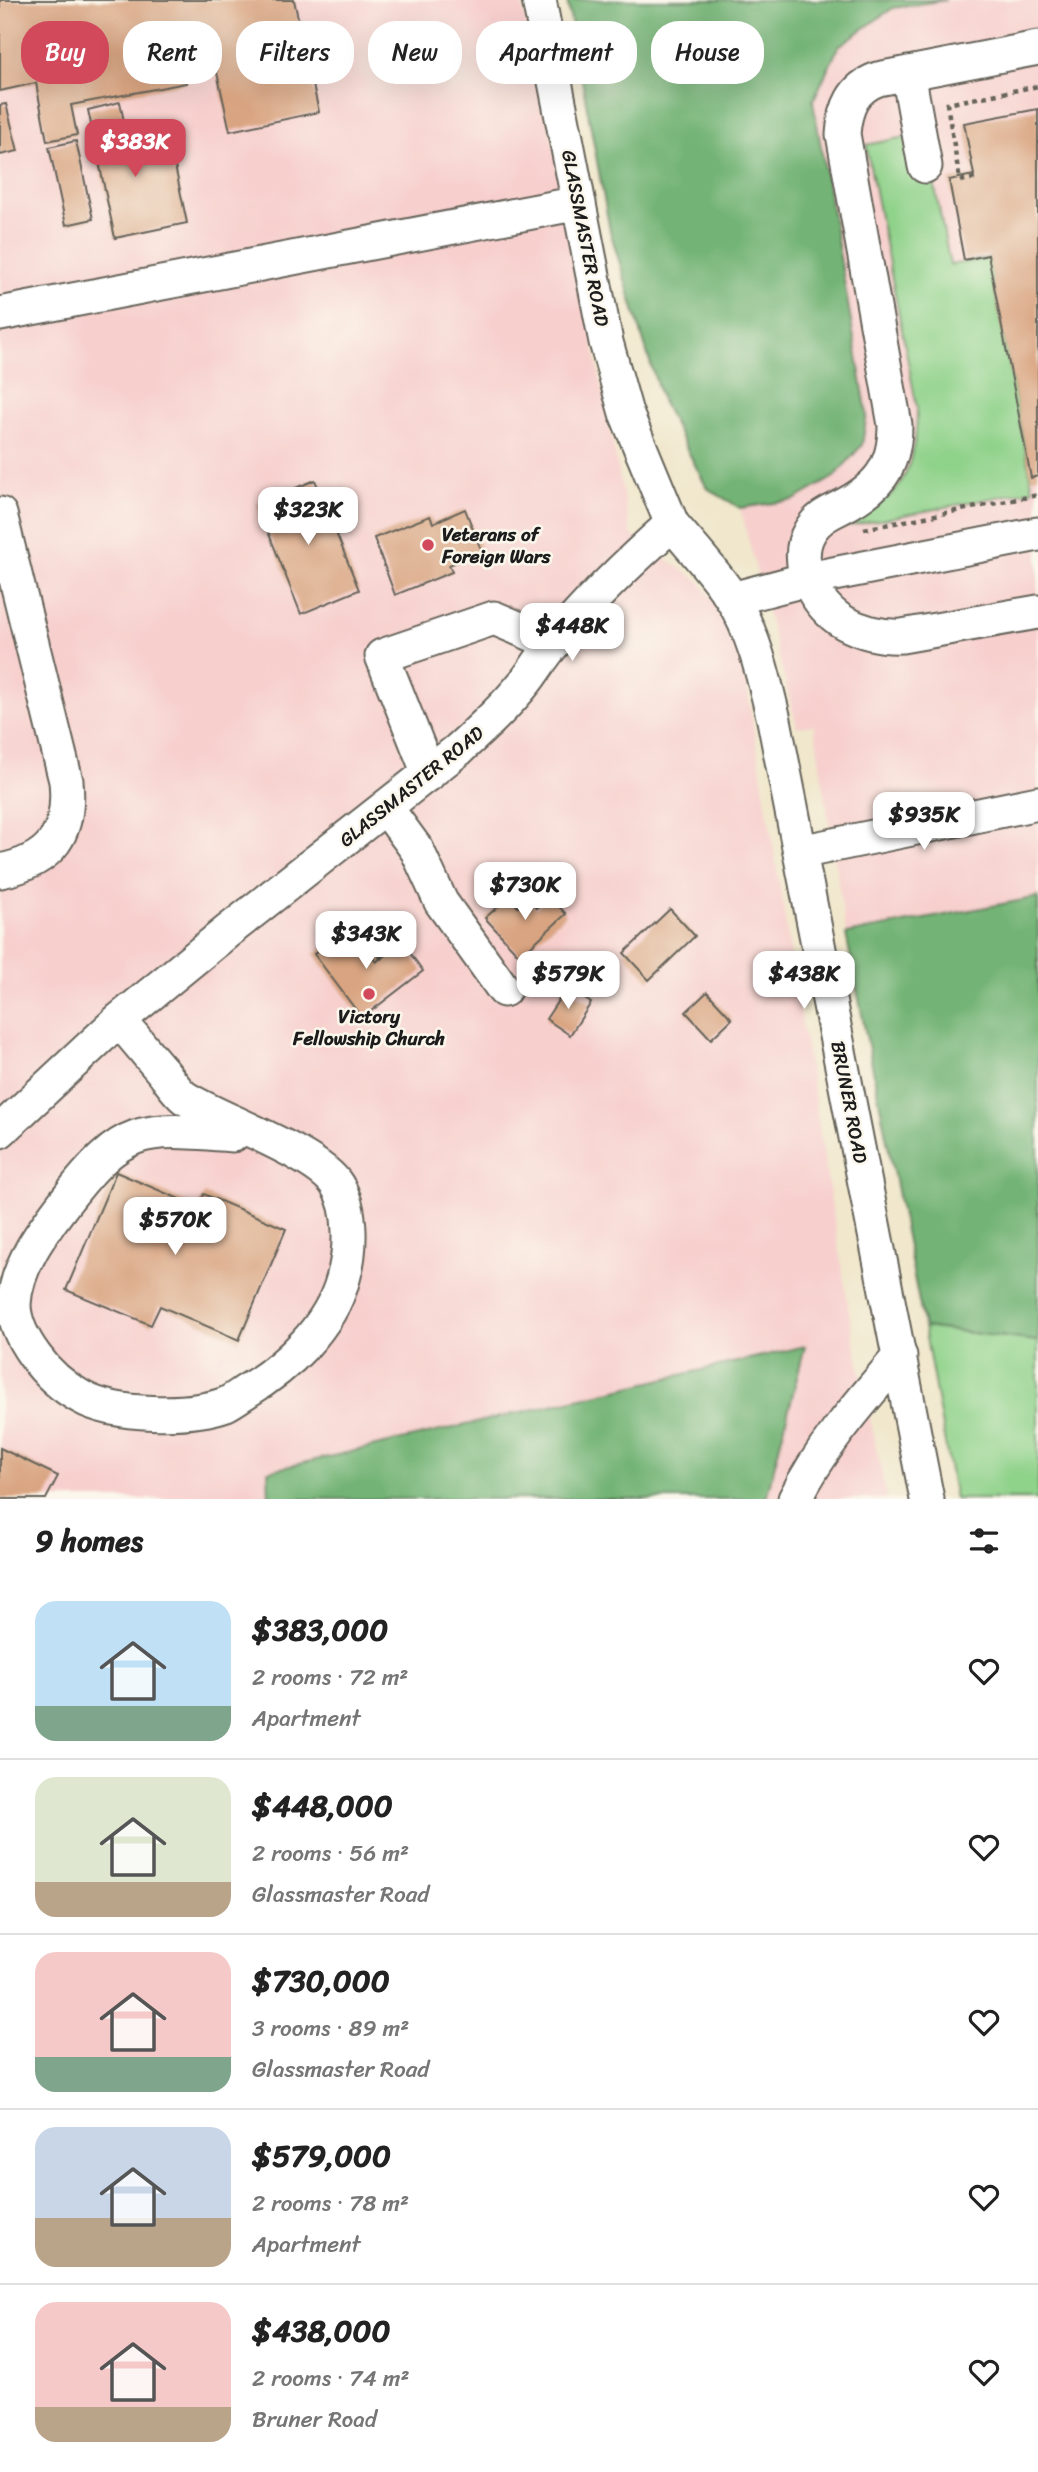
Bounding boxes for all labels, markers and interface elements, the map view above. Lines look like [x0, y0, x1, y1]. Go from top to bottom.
chip: Buy [21, 21, 109, 84]
chip: Rent [123, 21, 222, 84]
chip: Filters [236, 21, 354, 84]
chip: New [368, 21, 462, 84]
chip: Apartment [476, 21, 637, 84]
chip: House [651, 21, 764, 84]
pin: $383K [86, 120, 184, 179]
text: $383K [101, 121, 169, 162]
street label: GLASSMASTER ROAD [552, 147, 619, 330]
pin: $323K [259, 488, 357, 547]
text: $323K [274, 489, 342, 530]
place label: Veterans of Foreign Wars [441, 518, 552, 573]
marker: Veterans of Foreign Wars [420, 537, 436, 553]
pin: $448K [523, 604, 621, 663]
text: $448K [536, 605, 608, 646]
street label: GLASSMASTER ROAD [331, 717, 492, 855]
pin: $935K [875, 792, 973, 852]
text: $935K [889, 794, 959, 835]
pin: $730K [476, 862, 574, 922]
text: $730K [490, 864, 560, 905]
pin: $343K [317, 912, 415, 971]
text: $343K [331, 913, 401, 954]
pin: $579K [519, 951, 617, 1011]
pin: $438K [755, 951, 853, 1011]
text: $579K [533, 953, 603, 994]
text: $438K [769, 953, 839, 994]
marker: Victory Fellowship Church [361, 986, 377, 1002]
place label: Victory Fellowship Church [292, 1000, 445, 1055]
street label: BRUNER ROAD [821, 1038, 878, 1167]
pin: $570K [126, 1198, 224, 1257]
text: $570K [139, 1199, 211, 1240]
text: 9 homes [35, 1514, 143, 1568]
icon: filters [965, 1522, 1003, 1560]
text: $383,000 [252, 1603, 388, 1657]
icon: home [91, 1629, 175, 1713]
icon: heart [965, 1652, 1003, 1690]
text: 2 rooms · 72 m² [252, 1657, 408, 1698]
text: Apartment [252, 1698, 361, 1739]
text: $448,000 [252, 1779, 393, 1833]
icon: home [91, 1805, 175, 1889]
icon: heart [965, 1828, 1003, 1866]
text: 2 rooms · 56 m² [252, 1833, 409, 1874]
text: Glassmaster Road [252, 1874, 429, 1915]
text: $730,000 [252, 1954, 390, 2008]
icon: home [91, 1980, 175, 2064]
icon: heart [965, 2003, 1003, 2041]
text: 3 rooms · 89 m² [252, 2008, 409, 2049]
text: Glassmaster Road [252, 2049, 429, 2090]
text: $579,000 [252, 2129, 391, 2183]
icon: home [91, 2155, 175, 2239]
icon: heart [965, 2178, 1003, 2216]
text: 2 rooms · 78 m² [252, 2183, 409, 2224]
text: Apartment [252, 2224, 361, 2265]
text: $438,000 [252, 2304, 390, 2358]
icon: home [91, 2330, 175, 2414]
icon: heart [965, 2353, 1003, 2391]
text: 2 rooms · 74 m² [252, 2358, 409, 2399]
text: Bruner Road [252, 2399, 377, 2440]

